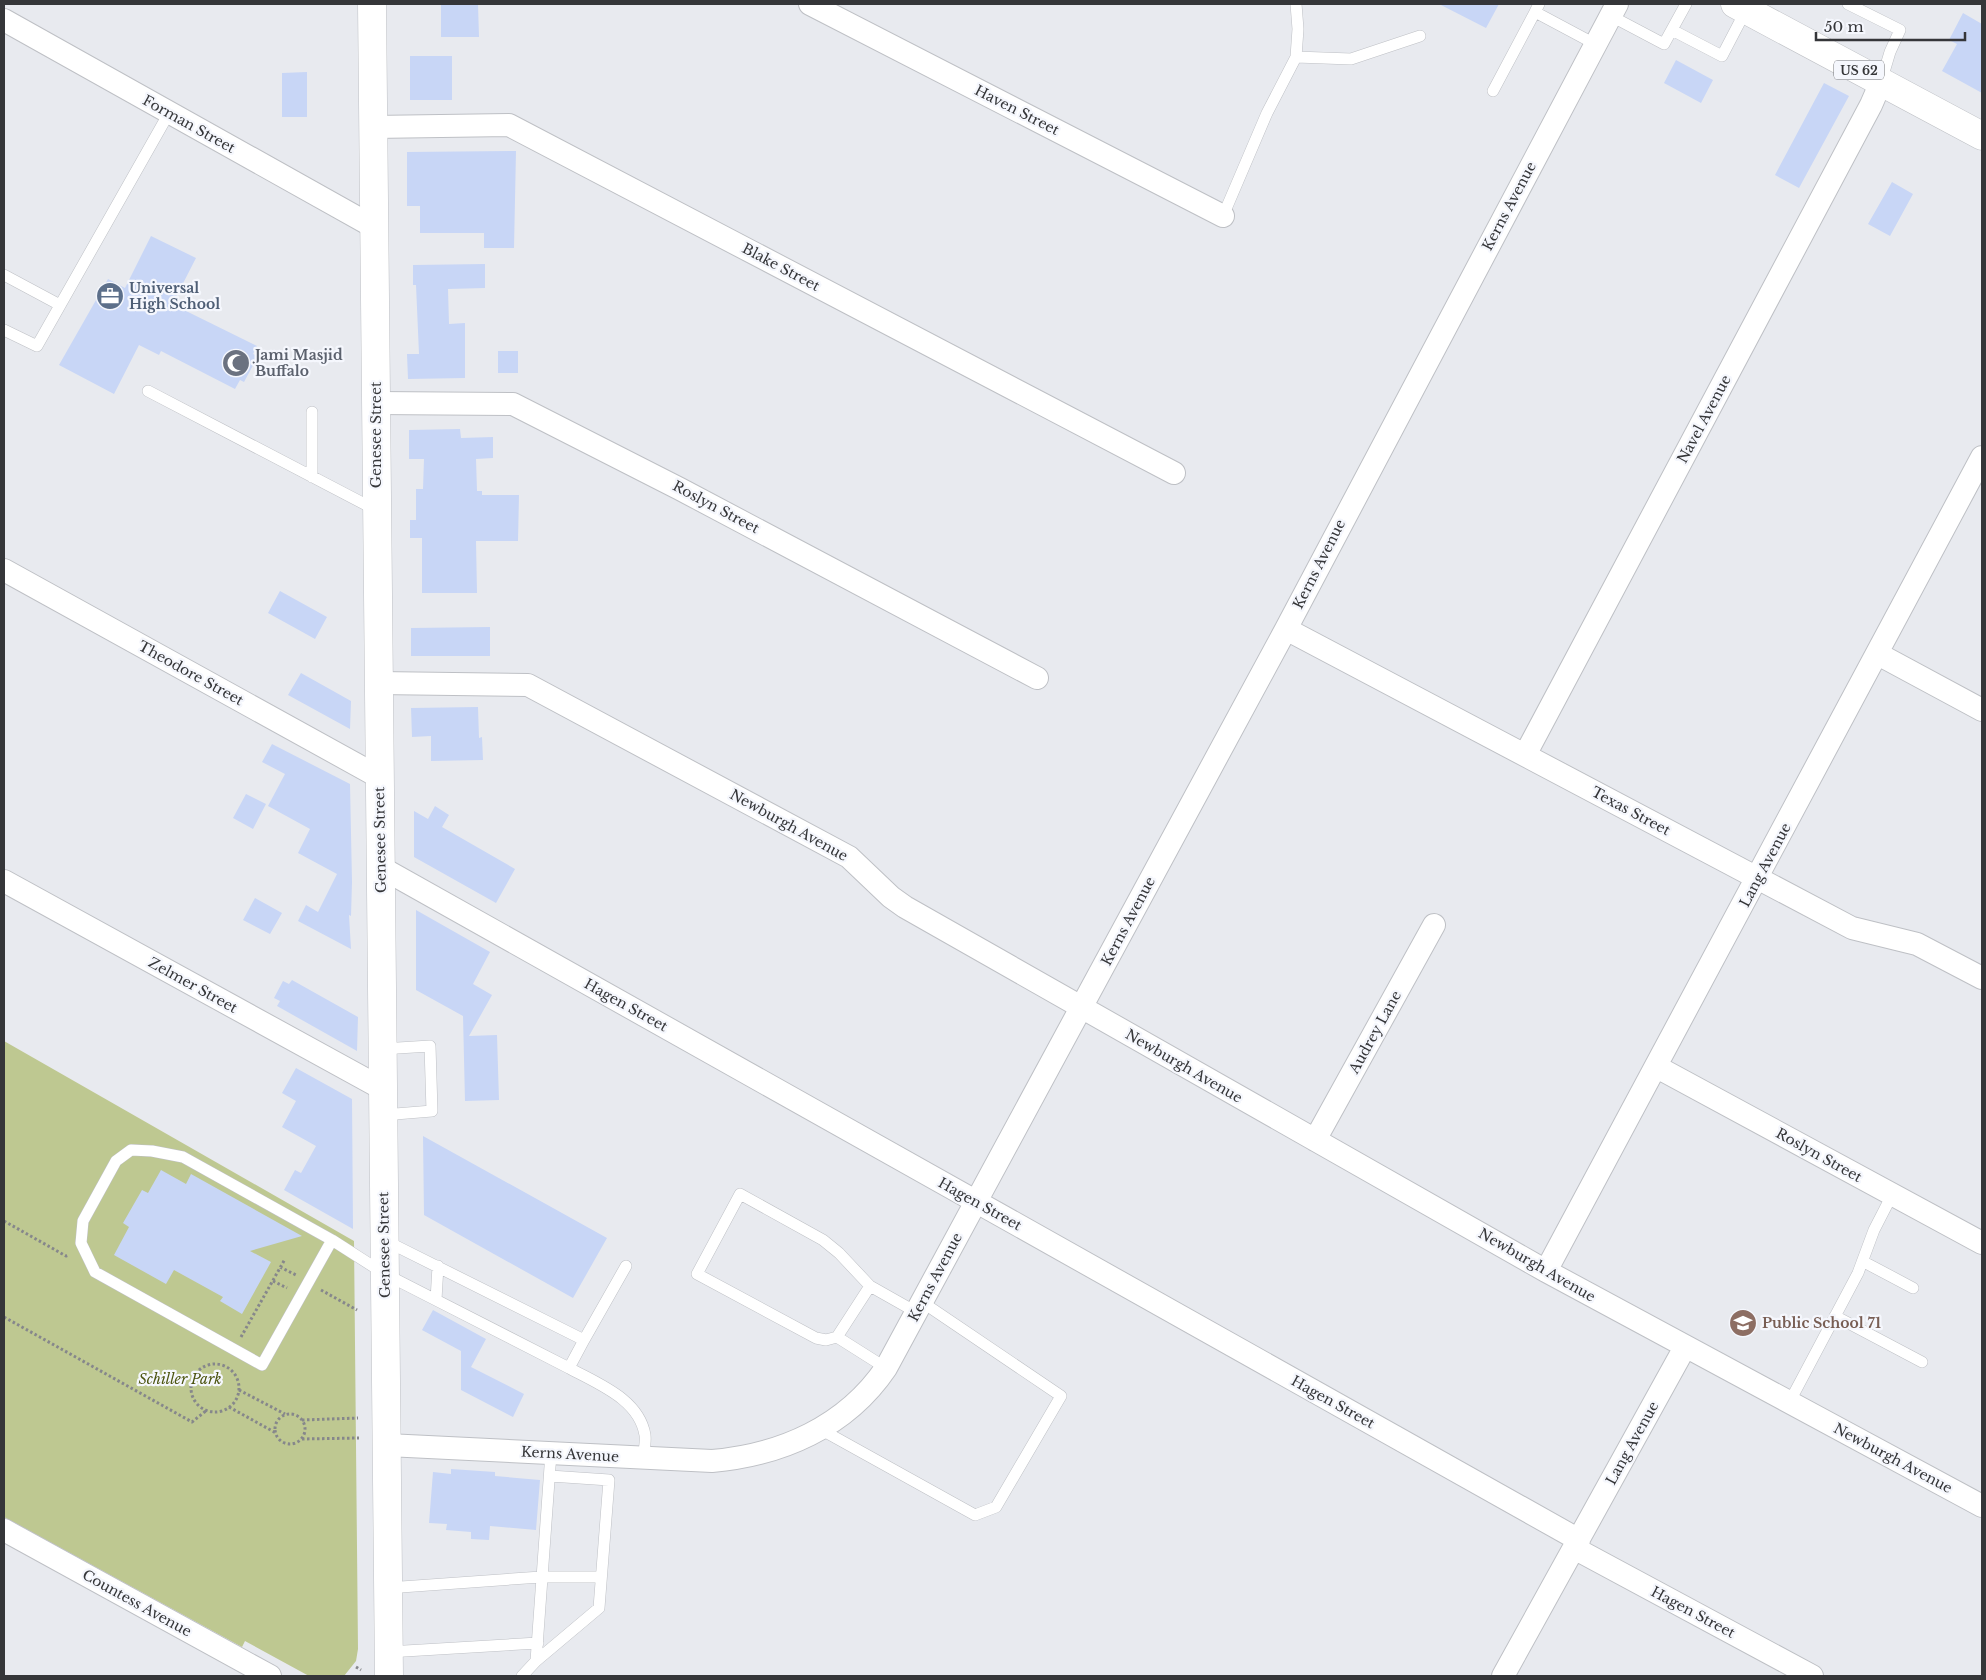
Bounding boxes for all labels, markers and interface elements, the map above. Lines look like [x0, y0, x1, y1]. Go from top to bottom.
scale bar [1816, 10, 1965, 42]
text: 50 m [1824, 17, 1864, 36]
road number: US 62 [1834, 60, 1884, 80]
street label: Haven Street [972, 81, 1063, 139]
street label: Forman Street [140, 91, 239, 157]
street label: Kerns Avenue [1478, 158, 1540, 254]
street label: Blake Street [739, 239, 824, 295]
place label: Universal High School [129, 279, 220, 313]
office icon: Universal High School [95, 281, 125, 311]
place label: Jami Masjid Buffalo [252, 346, 343, 380]
mosque icon: Jami Masjid Buffalo [221, 348, 251, 378]
street label: Navel Avenue [1673, 372, 1735, 466]
street label: Genesee Street [367, 381, 385, 488]
street label: Roslyn Street [670, 477, 763, 538]
street label: Kerns Avenue [1289, 516, 1349, 612]
street label: Theodore Street [135, 637, 247, 710]
street label: Texas Street [1589, 783, 1674, 840]
street label: Newburgh Avenue [727, 785, 851, 865]
street label: Genesee Street [370, 786, 390, 893]
street label: Lang Avenue [1735, 820, 1795, 910]
street label: Kerns Avenue [1097, 873, 1159, 969]
street label: Zelmer Street [145, 953, 241, 1017]
street label: Hagen Street [581, 975, 672, 1036]
street label: Audrey Lane [1344, 987, 1405, 1077]
street label: Newburgh Avenue [1122, 1025, 1246, 1107]
street label: Roslyn Street [1773, 1124, 1866, 1186]
street label: Hagen Street [935, 1174, 1026, 1235]
street label: Genesee Street [374, 1191, 394, 1298]
street label: Newburgh Avenue [1475, 1224, 1599, 1306]
street label: Kerns Avenue [904, 1229, 966, 1325]
school or university icon: Public School 71 [1728, 1308, 1758, 1338]
place label: Public School 71 [1762, 1314, 1881, 1332]
park label: Schiller Park [139, 1370, 221, 1388]
street label: Hagen Street [1288, 1372, 1379, 1433]
street label: Lang Avenue [1602, 1398, 1662, 1488]
street label: Newburgh Avenue [1831, 1419, 1955, 1497]
street label: Kerns Avenue [521, 1442, 619, 1466]
street label: Countess Avenue [79, 1566, 195, 1640]
street label: Hagen Street [1648, 1582, 1739, 1642]

